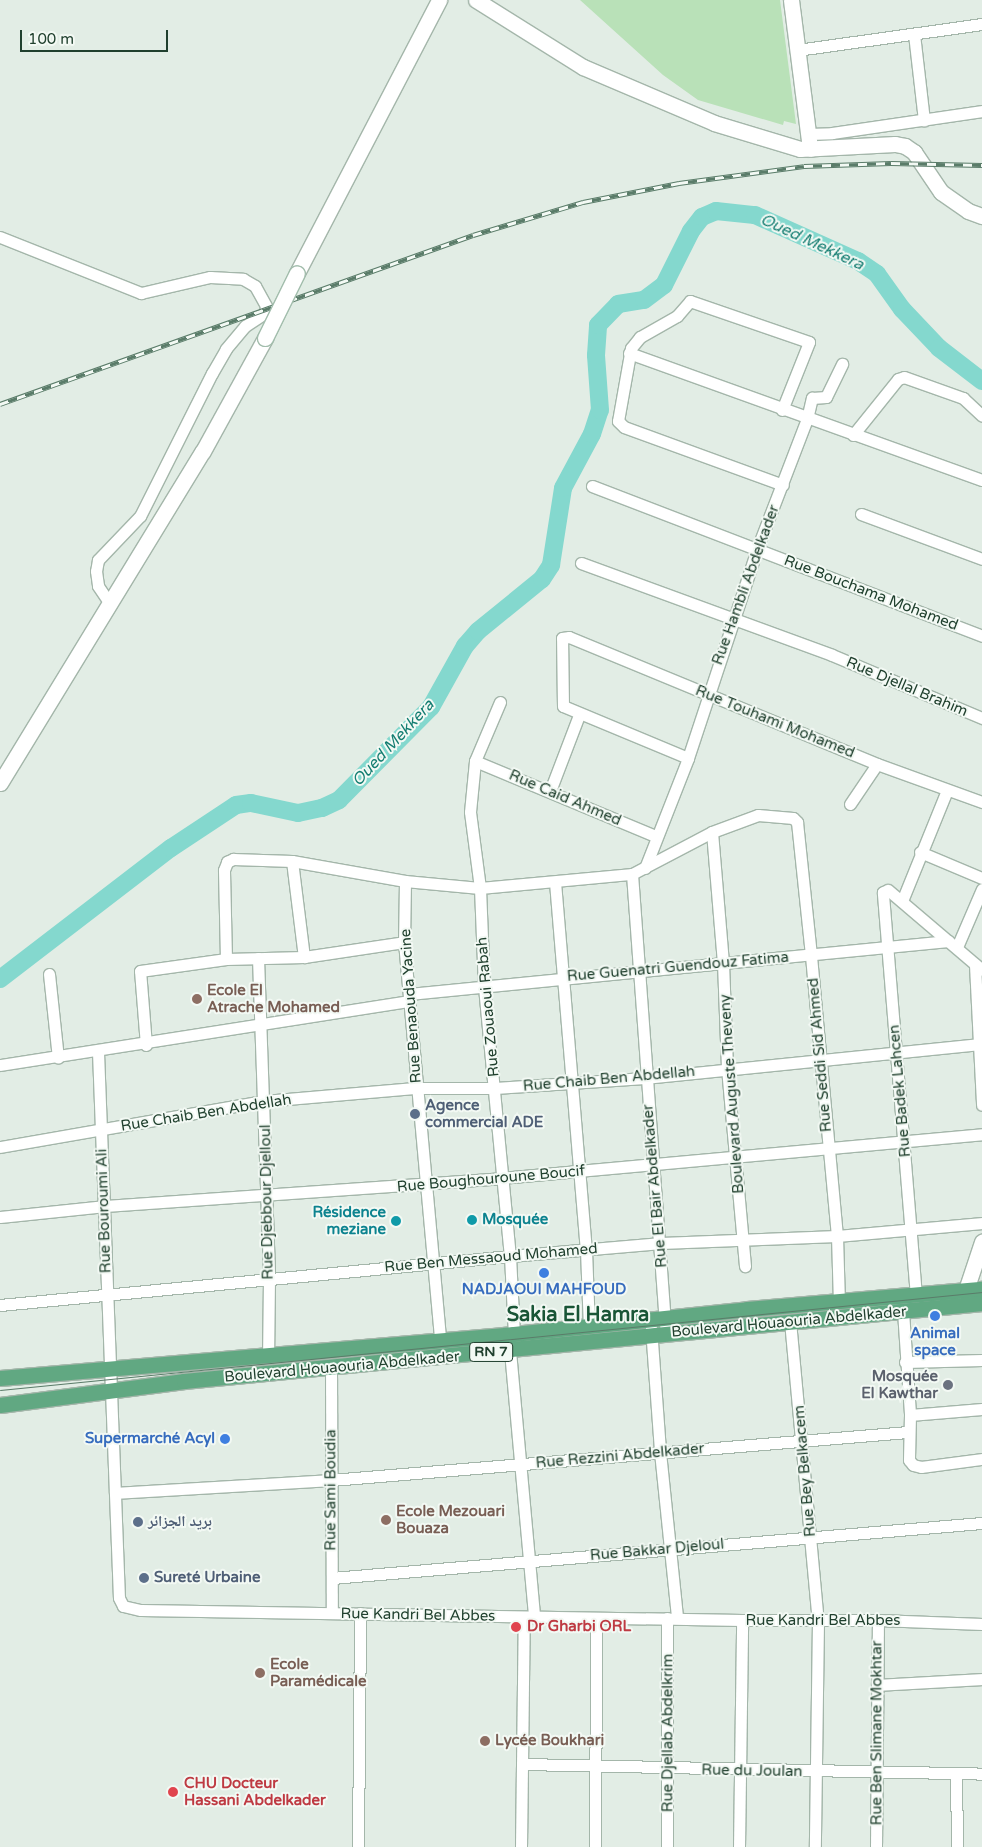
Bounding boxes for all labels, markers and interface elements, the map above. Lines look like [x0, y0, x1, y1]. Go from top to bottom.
scale bar [22, 20, 170, 52]
text: 100 m [28, 30, 74, 48]
water label: Oued Mekkera [757, 210, 867, 274]
street label: Rue Hambli Abdelkader [709, 503, 783, 667]
street label: Rue Bouchama Mohamed [781, 551, 961, 635]
street label: Rue Djellal Brahim [844, 653, 970, 721]
street label: Rue Touhami Mohamed [693, 682, 857, 762]
water label: Oued Mekkera [348, 696, 438, 790]
street label: Rue Caid Ahmed [506, 766, 624, 830]
street label: Rue Benaouda Yacine [397, 928, 425, 1084]
street label: Rue Zouaoui Rabah [473, 936, 503, 1078]
street label: Rue Guenatri Guendouz Fatima [566, 948, 790, 986]
street label: Rue Seddi Sid Ahmed [804, 977, 836, 1133]
place label: Ecole El Atrache Mohamed [207, 981, 340, 1016]
marker: Ecole El Atrache Mohamed [191, 993, 203, 1005]
street label: Boulevard Auguste Theveny [716, 994, 748, 1194]
street label: Rue Badek Lahcen [885, 1024, 915, 1158]
street label: Rue Chaib Ben Abdellah [522, 1063, 696, 1095]
street label: Rue Chaib Ben Abdellah [119, 1091, 293, 1135]
place label: Agence commercial ADE [425, 1096, 543, 1131]
street label: Rue El Bair Abdelkader [639, 1104, 671, 1268]
marker: Agence commercial ADE [409, 1108, 421, 1120]
street label: Rue Djebbour Djelloul [257, 1124, 277, 1280]
street label: Rue Bouroumi Ali [93, 1148, 115, 1274]
street label: Rue Boughouroune Boucif [396, 1162, 586, 1196]
place label: Résidence meziane [312, 1203, 386, 1238]
place label: Mosquée [482, 1211, 548, 1229]
marker: Mosquée [466, 1214, 478, 1226]
marker: Résidence meziane [390, 1215, 402, 1227]
street label: Rue Ben Messaoud Mohamed [384, 1240, 598, 1276]
marker: NADJAOUI MAHFOUD [538, 1267, 550, 1279]
place label: NADJAOUI MAHFOUD [462, 1281, 626, 1299]
district label: Sakia El Hamra [507, 1303, 649, 1327]
street label: Boulevard Houaouria Abdelkader [671, 1303, 907, 1341]
marker: Animal space [929, 1310, 941, 1322]
place label: Animal space [910, 1324, 960, 1359]
road number: RN 7 [468, 1340, 514, 1364]
street label: Boulevard Houaouria Abdelkader [224, 1348, 460, 1386]
place label: Mosquée El Kawthar [861, 1367, 938, 1402]
marker: Mosquée El Kawthar [942, 1379, 954, 1391]
street label: Rue Bey Belkacem [790, 1404, 820, 1538]
street label: Rue Sami Boudia [322, 1429, 340, 1551]
place label: Supermarché Acyl [85, 1430, 215, 1448]
marker: Supermarché Acyl [219, 1433, 231, 1445]
street label: Rue Rezzini Abdelkader [535, 1440, 705, 1472]
place label: Ecole Mezouari Bouaza [396, 1502, 505, 1537]
place label: بريد الجزائر [148, 1513, 212, 1531]
marker: Ecole Mezouari Bouaza [380, 1514, 392, 1526]
marker: بريد الجزائر [132, 1516, 144, 1528]
street label: Rue Bakkar Djeloul [589, 1535, 725, 1565]
place label: Sureté Urbaine [154, 1569, 260, 1587]
marker: Sureté Urbaine [138, 1572, 150, 1584]
street label: Rue Kandri Bel Abbes [340, 1605, 496, 1625]
street label: Rue Kandri Bel Abbes [746, 1612, 900, 1630]
place label: Dr Gharbi ORL [527, 1618, 631, 1636]
marker: Dr Gharbi ORL [509, 1620, 523, 1634]
street label: Rue Ben Slimane Mokhtar [868, 1641, 886, 1825]
street label: Rue Djellab Abdelkrim [659, 1654, 677, 1812]
place label: Ecole Paramédicale [270, 1655, 366, 1690]
marker: Ecole Paramédicale [254, 1667, 266, 1679]
place label: Lycée Boukhari [495, 1732, 604, 1750]
marker: Lycée Boukhari [479, 1735, 491, 1747]
street label: Rue du Joulan [701, 1761, 803, 1781]
place label: CHU Docteur Hassani Abdelkader [184, 1774, 326, 1809]
marker: CHU Docteur Hassani Abdelkader [166, 1785, 180, 1799]

